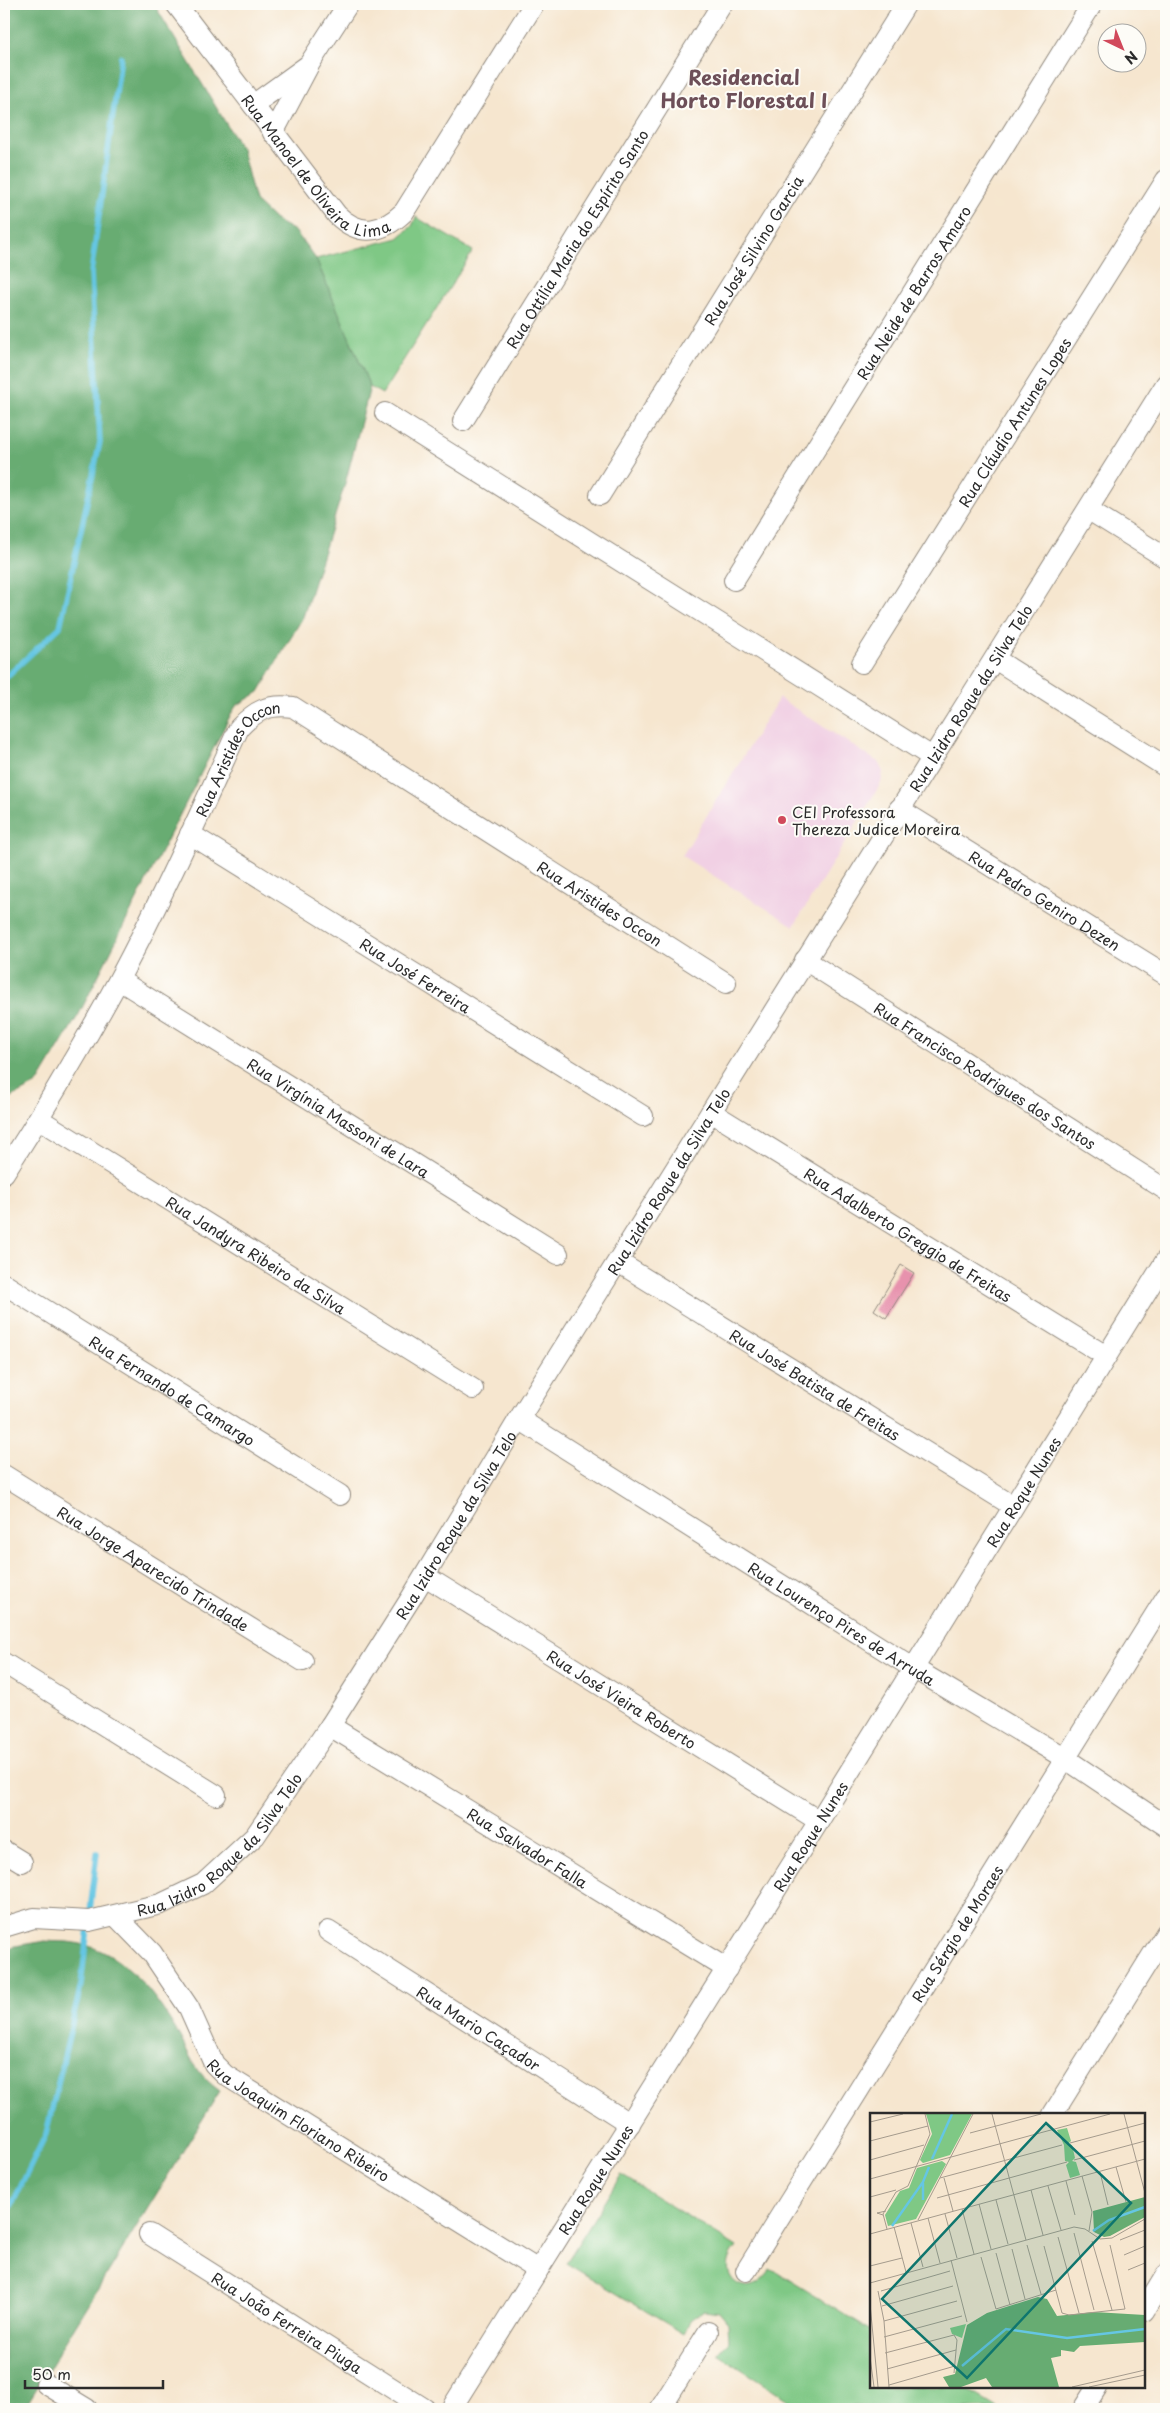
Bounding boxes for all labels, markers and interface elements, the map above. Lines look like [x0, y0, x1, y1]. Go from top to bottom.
north arrow [1098, 22, 1148, 72]
text: N [1120, 46, 1142, 69]
district label: Residencial Horto Florestal I [661, 62, 827, 115]
street label: Rua Manoel de Oliveira Lima [237, 89, 394, 242]
street label: Rua Ottília Maria do Espírito Santo [500, 124, 653, 352]
street label: Rua José Silvino Garcia [697, 170, 808, 329]
street label: Rua Neide de Barros Amaro [850, 201, 976, 384]
street label: Rua Cláudio Antunes Lopes [952, 332, 1076, 511]
street label: Rua Izidro Roque da Silva Telo [903, 600, 1037, 796]
street label: Rua Aristides Occon [189, 695, 281, 820]
place label: CEI Professora Thereza Judice Moreira [792, 800, 961, 840]
marker: CEI Professora Thereza Judice Moreira [776, 814, 788, 826]
street label: Rua Pedro Geniro Dezen [965, 844, 1125, 956]
street label: Rua Aristides Occon [533, 854, 667, 951]
street label: Rua José Ferreira [356, 931, 476, 1018]
street label: Rua Francisco Rodrigues dos Santos [870, 996, 1101, 1154]
street label: Rua Virgínia Massoni de Lara [243, 1052, 435, 1183]
street label: Rua Izidro Roque da Silva Telo [601, 1083, 735, 1279]
street label: Rua Adalberto Greggio de Freitas [800, 1161, 1017, 1307]
street label: Rua Jandyra Ribeiro da Silva [162, 1189, 351, 1319]
street label: Rua José Batista de Freitas [726, 1323, 905, 1445]
street label: Rua Fernando de Camargo [85, 1329, 260, 1451]
street label: Rua Izidro Roque da Silva Telo [389, 1426, 521, 1623]
street label: Rua Roque Nunes [980, 1432, 1066, 1551]
street label: Rua Jorge Aparecido Trindade [53, 1500, 254, 1636]
street label: Rua Lourenço Pires de Arruda [744, 1555, 940, 1690]
street label: Rua José Vieira Roberto [543, 1643, 701, 1754]
street label: Rua Izidro Roque da Silva Telo [134, 1768, 307, 1921]
street label: Rua Roque Nunes [766, 1776, 853, 1895]
street label: Rua Salvador Falla [463, 1801, 593, 1893]
street label: Rua Sérgio de Moraes [905, 1860, 1008, 2006]
street label: Rua Mario Caçador [413, 1979, 545, 2076]
street label: Rua Joaquim Floriano Ribeiro [203, 2053, 395, 2187]
inset map [870, 2113, 1145, 2388]
street label: Rua Roque Nunes [552, 2120, 638, 2239]
street label: Rua João Ferreira Piuga [208, 2265, 368, 2379]
scale bar [25, 2358, 162, 2390]
text: 50 m [32, 2362, 71, 2385]

